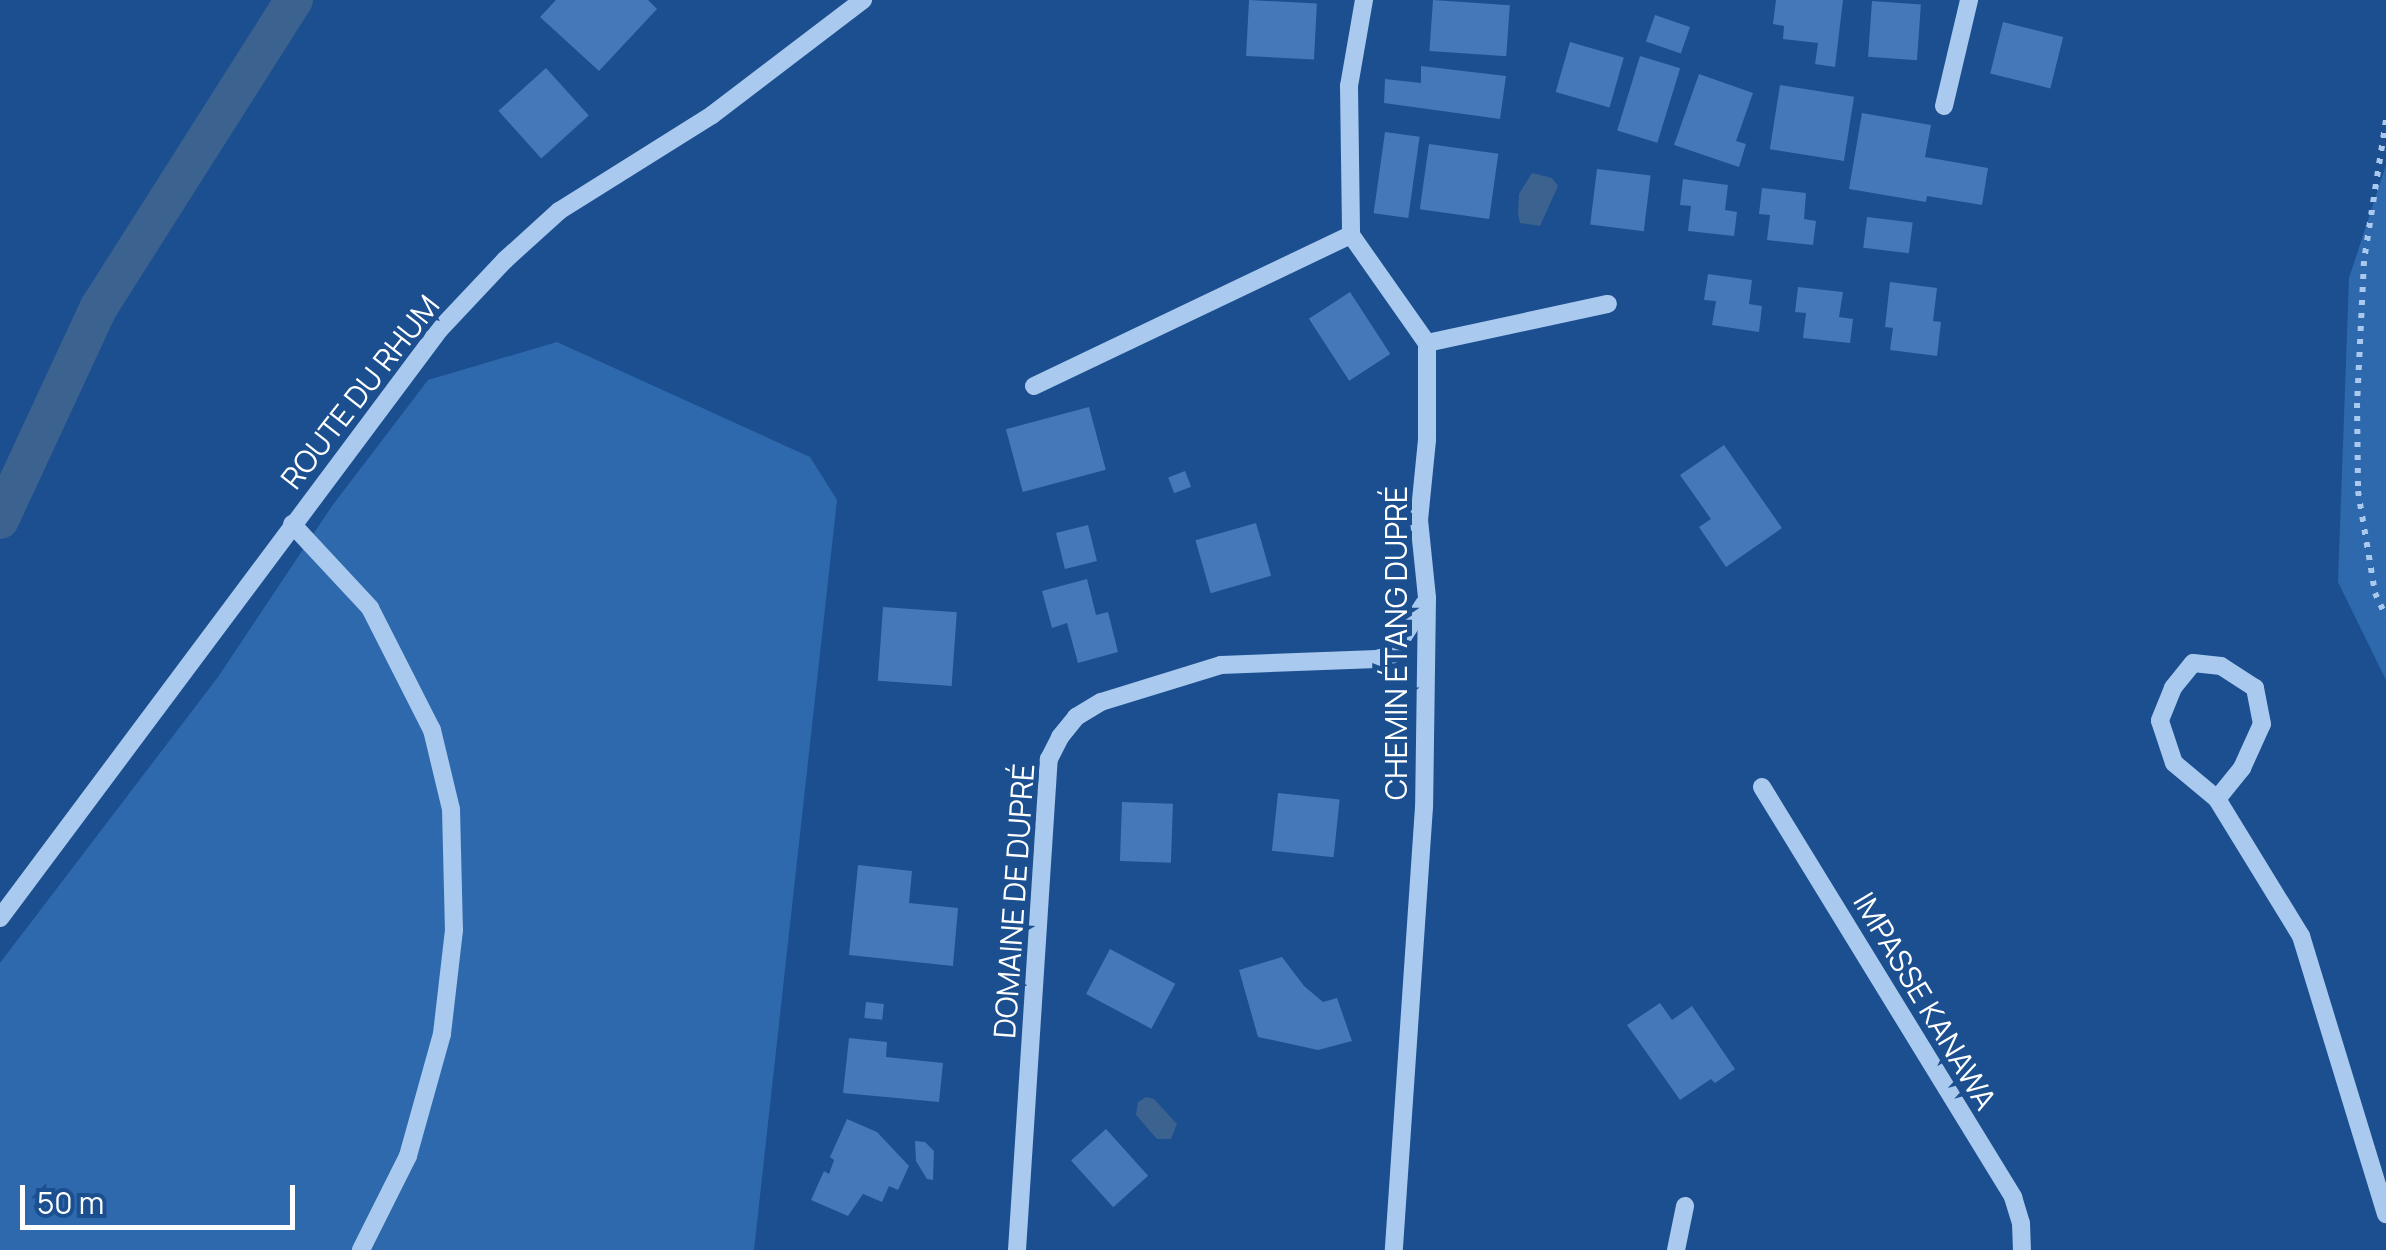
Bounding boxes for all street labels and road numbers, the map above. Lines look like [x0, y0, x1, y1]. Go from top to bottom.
street label: ROUTE DU RHUM [273, 288, 447, 496]
street label: CHEMIN ÉTANG DUPRÉ [1378, 486, 1414, 800]
street label: DOMAINE DE DUPRÉ [986, 762, 1042, 1040]
street label: IMPASSE KANAWA [1846, 886, 2004, 1116]

